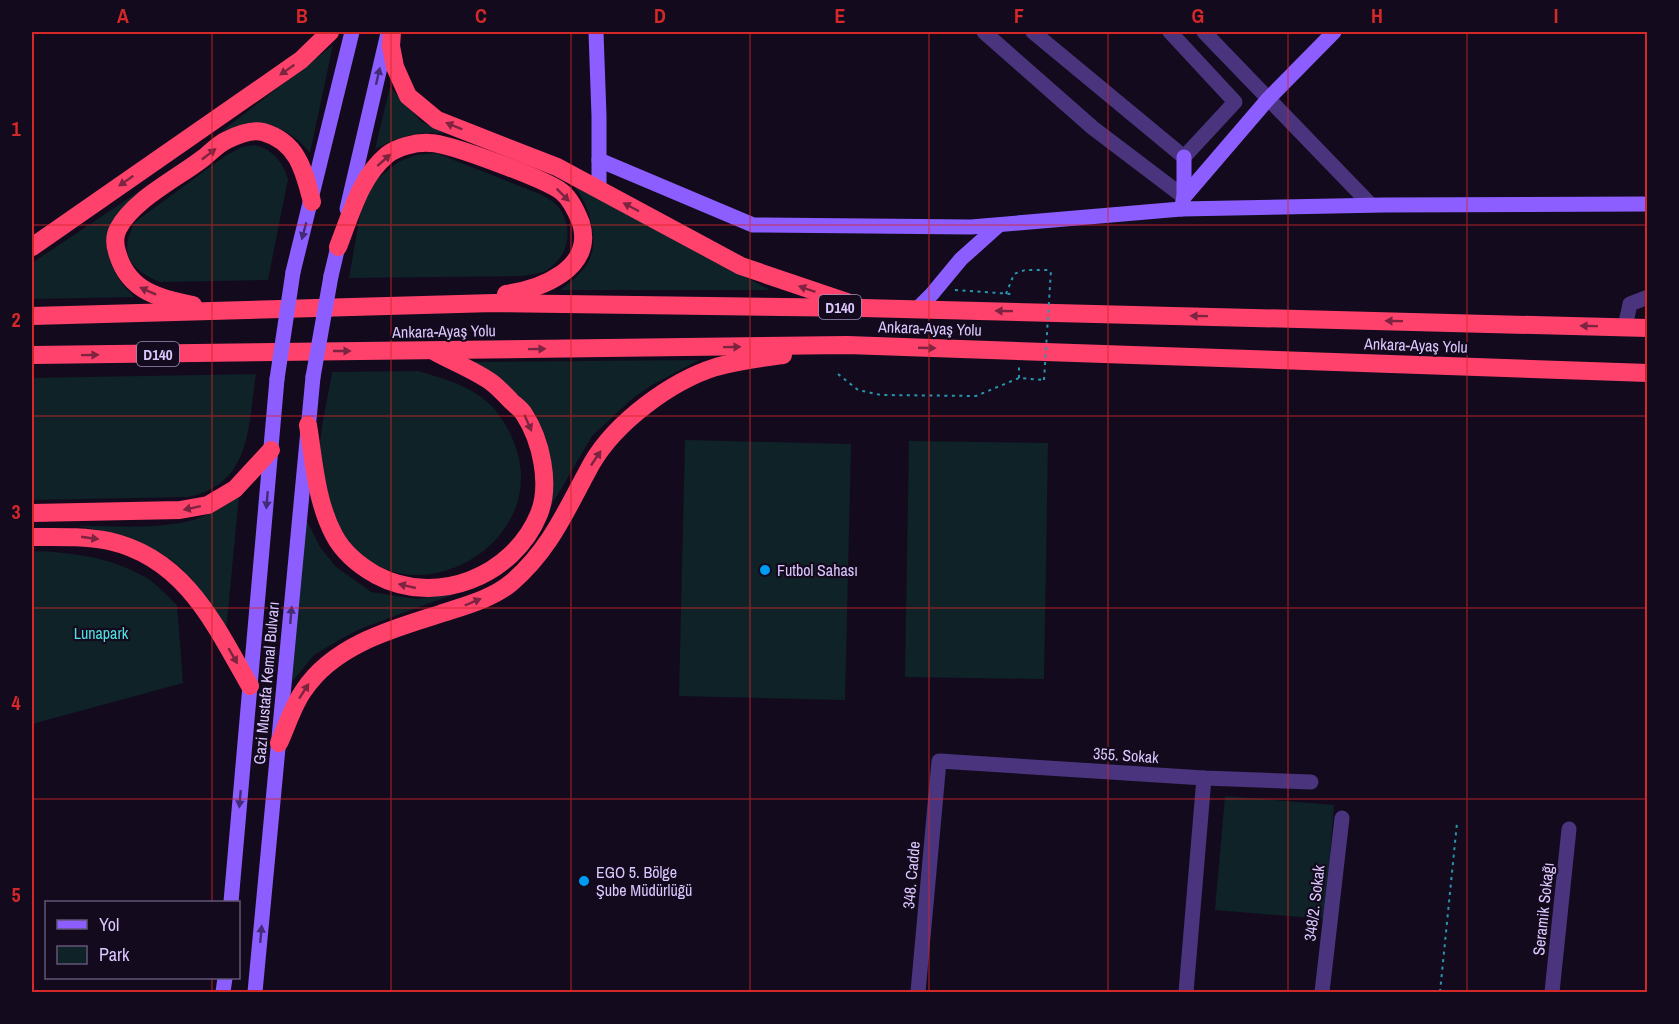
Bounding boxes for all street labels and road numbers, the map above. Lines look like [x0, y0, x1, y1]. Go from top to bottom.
road number: D140 [819, 295, 861, 319]
street label: Ankara-Ayaş Yolu [877, 315, 982, 341]
street label: Ankara-Ayaş Yolu [391, 319, 496, 343]
street label: Ankara-Ayaş Yolu [1363, 332, 1468, 358]
road number: D140 [137, 342, 179, 366]
street label: Gazi Mustafa Kemal Bulvarı [248, 601, 284, 765]
street label: 355. Sokak [1092, 742, 1160, 768]
street label: 348. Cadde [897, 840, 925, 910]
street label: Seramik Sokağı [1527, 861, 1559, 957]
street label: 348/2. Sokak [1298, 863, 1330, 942]

